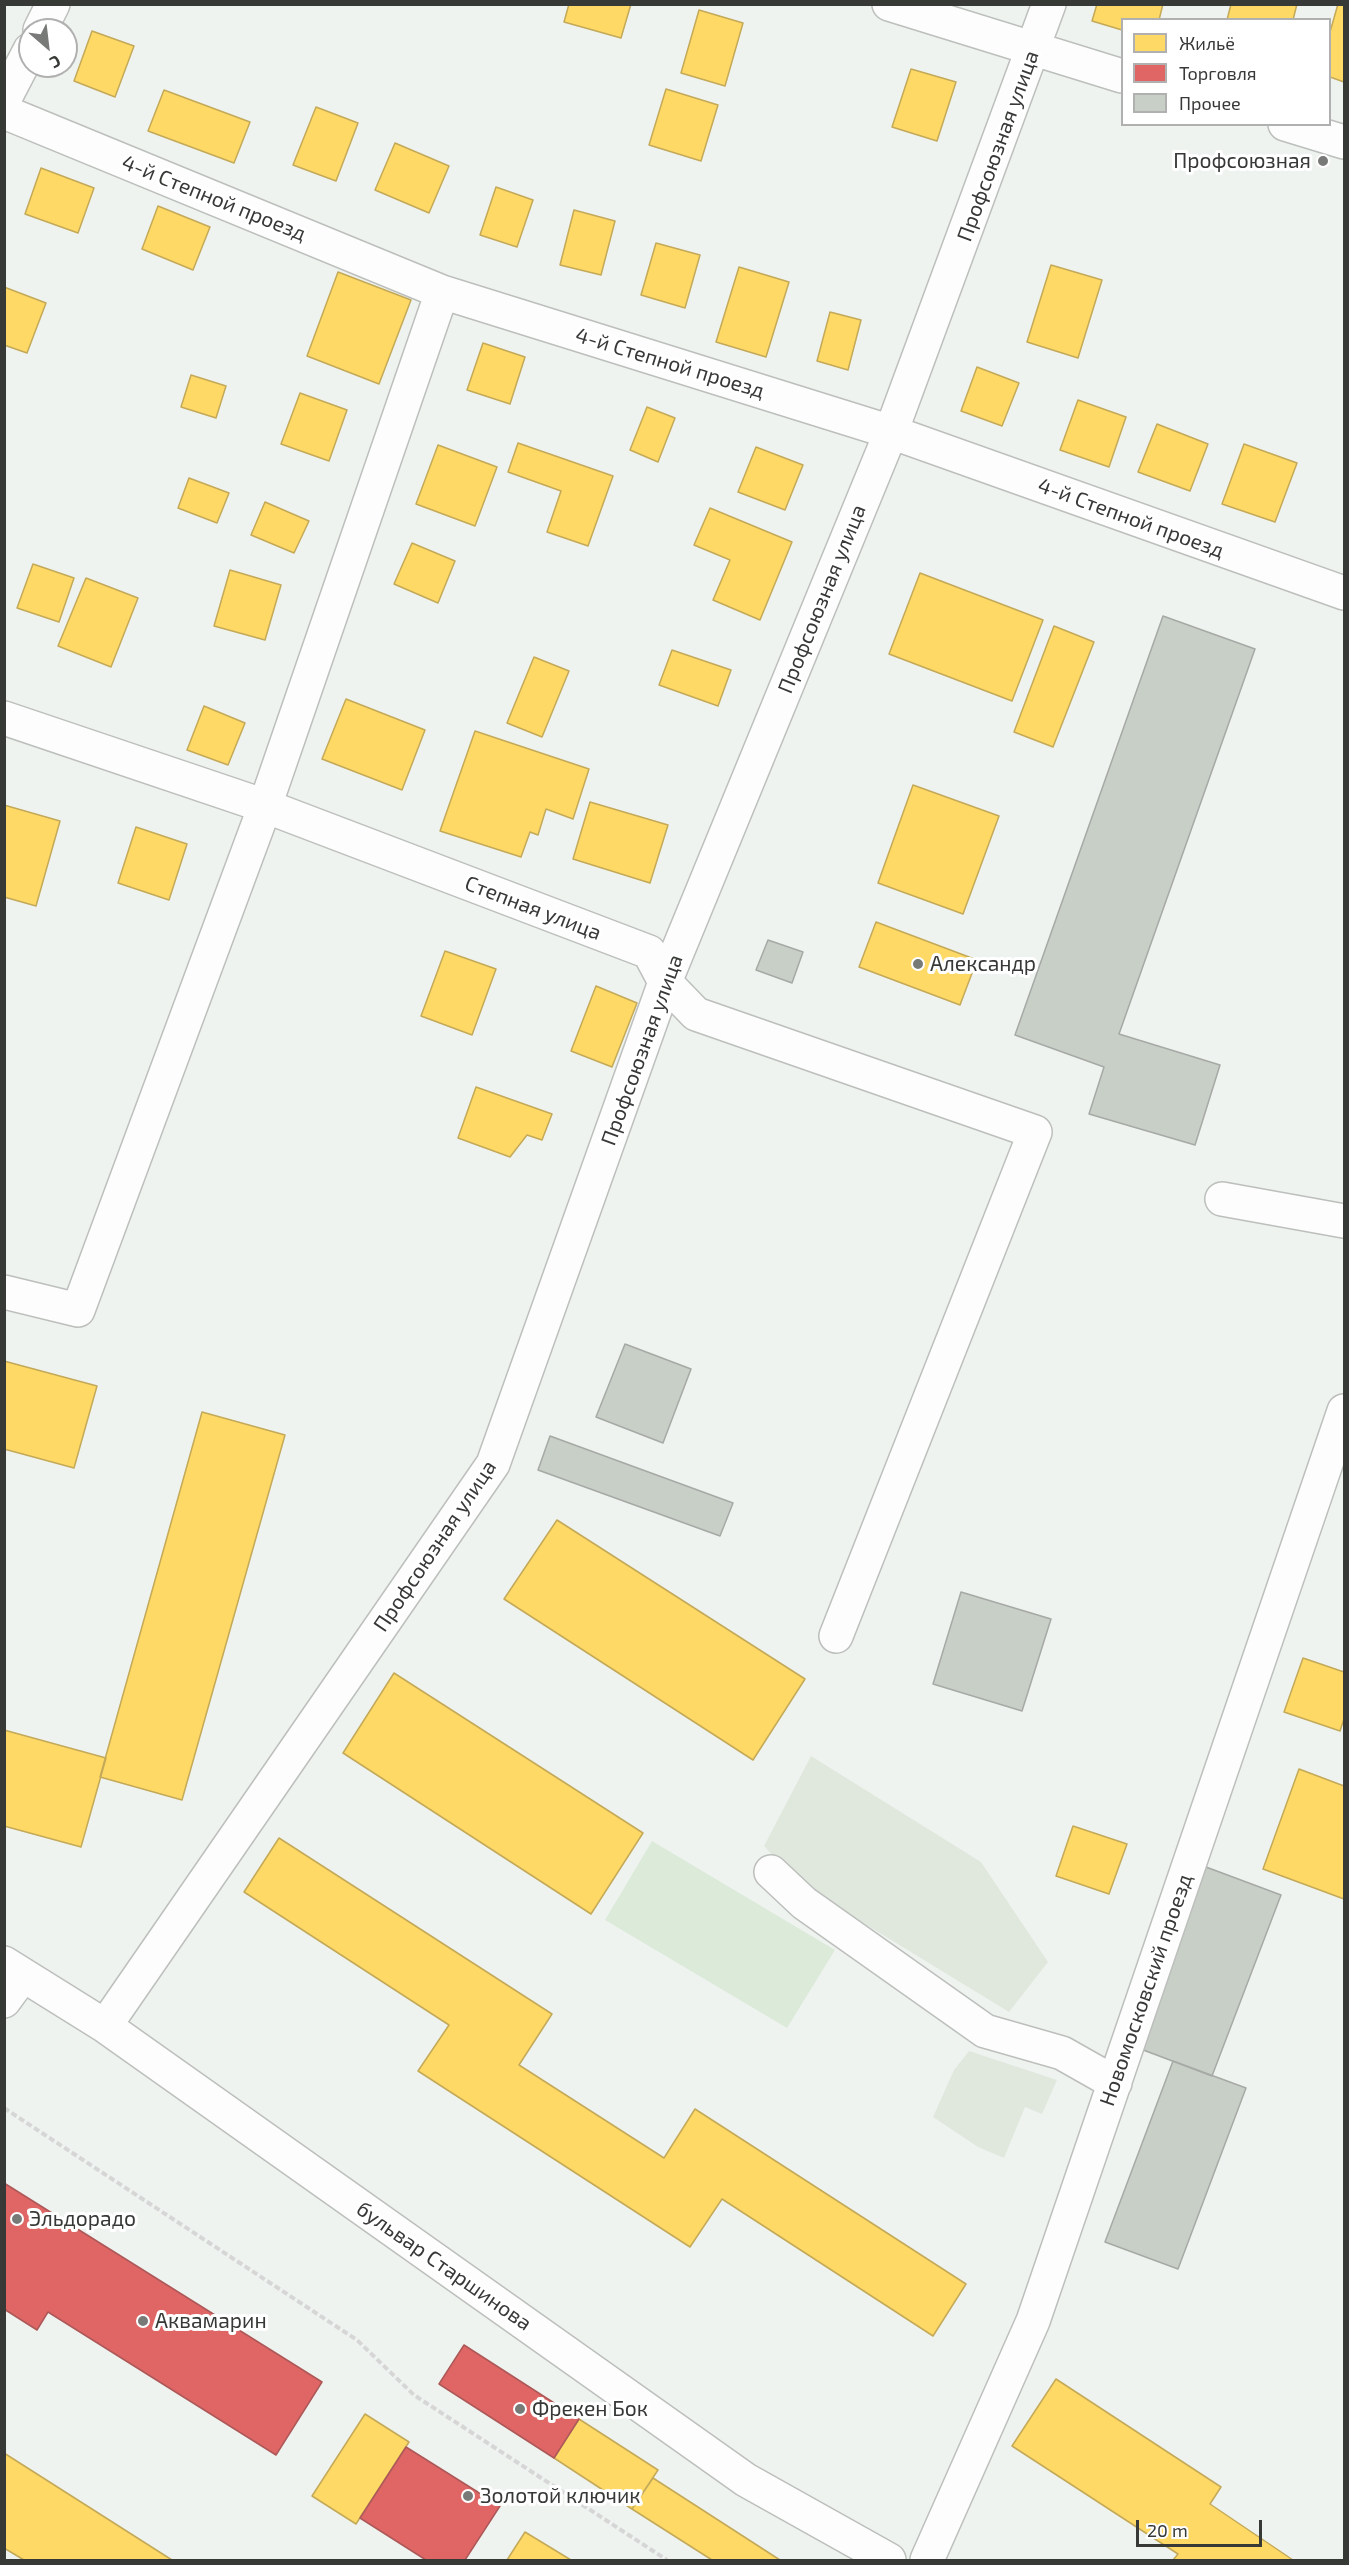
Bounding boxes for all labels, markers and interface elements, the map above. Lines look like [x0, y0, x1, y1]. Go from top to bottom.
north arrow [18, 18, 78, 78]
legend [1121, 18, 1331, 126]
text: Жильё [1179, 32, 1235, 54]
street label: Профсоюзная улица [952, 47, 1044, 245]
text: С [47, 52, 64, 73]
text: Торговля [1179, 62, 1257, 84]
text: Прочее [1179, 92, 1241, 114]
place label: Профсоюзная [1173, 148, 1311, 174]
street label: 4-й Степной проезд [118, 150, 310, 246]
marker: Профсоюзная [1316, 154, 1330, 168]
street label: 4-й Степной проезд [572, 322, 768, 404]
street label: 4-й Степной проезд [1034, 473, 1228, 563]
street label: Профсоюзная улица [773, 501, 871, 697]
street label: Степная улица [461, 870, 605, 946]
street label: Профсоюзная улица [596, 951, 688, 1149]
place label: Александр [930, 951, 1036, 977]
marker: Александр [911, 957, 925, 971]
street label: Профсоюзная улица [368, 1456, 502, 1636]
street label: Новомосковский проезд [1094, 1871, 1198, 2109]
street label: бульвар Старшинова [352, 2196, 536, 2336]
place label: Эльдорадо [29, 2206, 136, 2232]
marker: Эльдорадо [10, 2212, 24, 2226]
place label: Аквамарин [155, 2308, 267, 2334]
marker: Аквамарин [136, 2314, 150, 2328]
place label: Фрекен Бок [532, 2396, 648, 2422]
marker: Фрекен Бок [513, 2402, 527, 2416]
place label: Золотой ключик [480, 2483, 641, 2509]
marker: Золотой ключик [461, 2489, 475, 2503]
scale bar [1139, 2508, 1265, 2546]
text: 20 m [1147, 2519, 1188, 2541]

